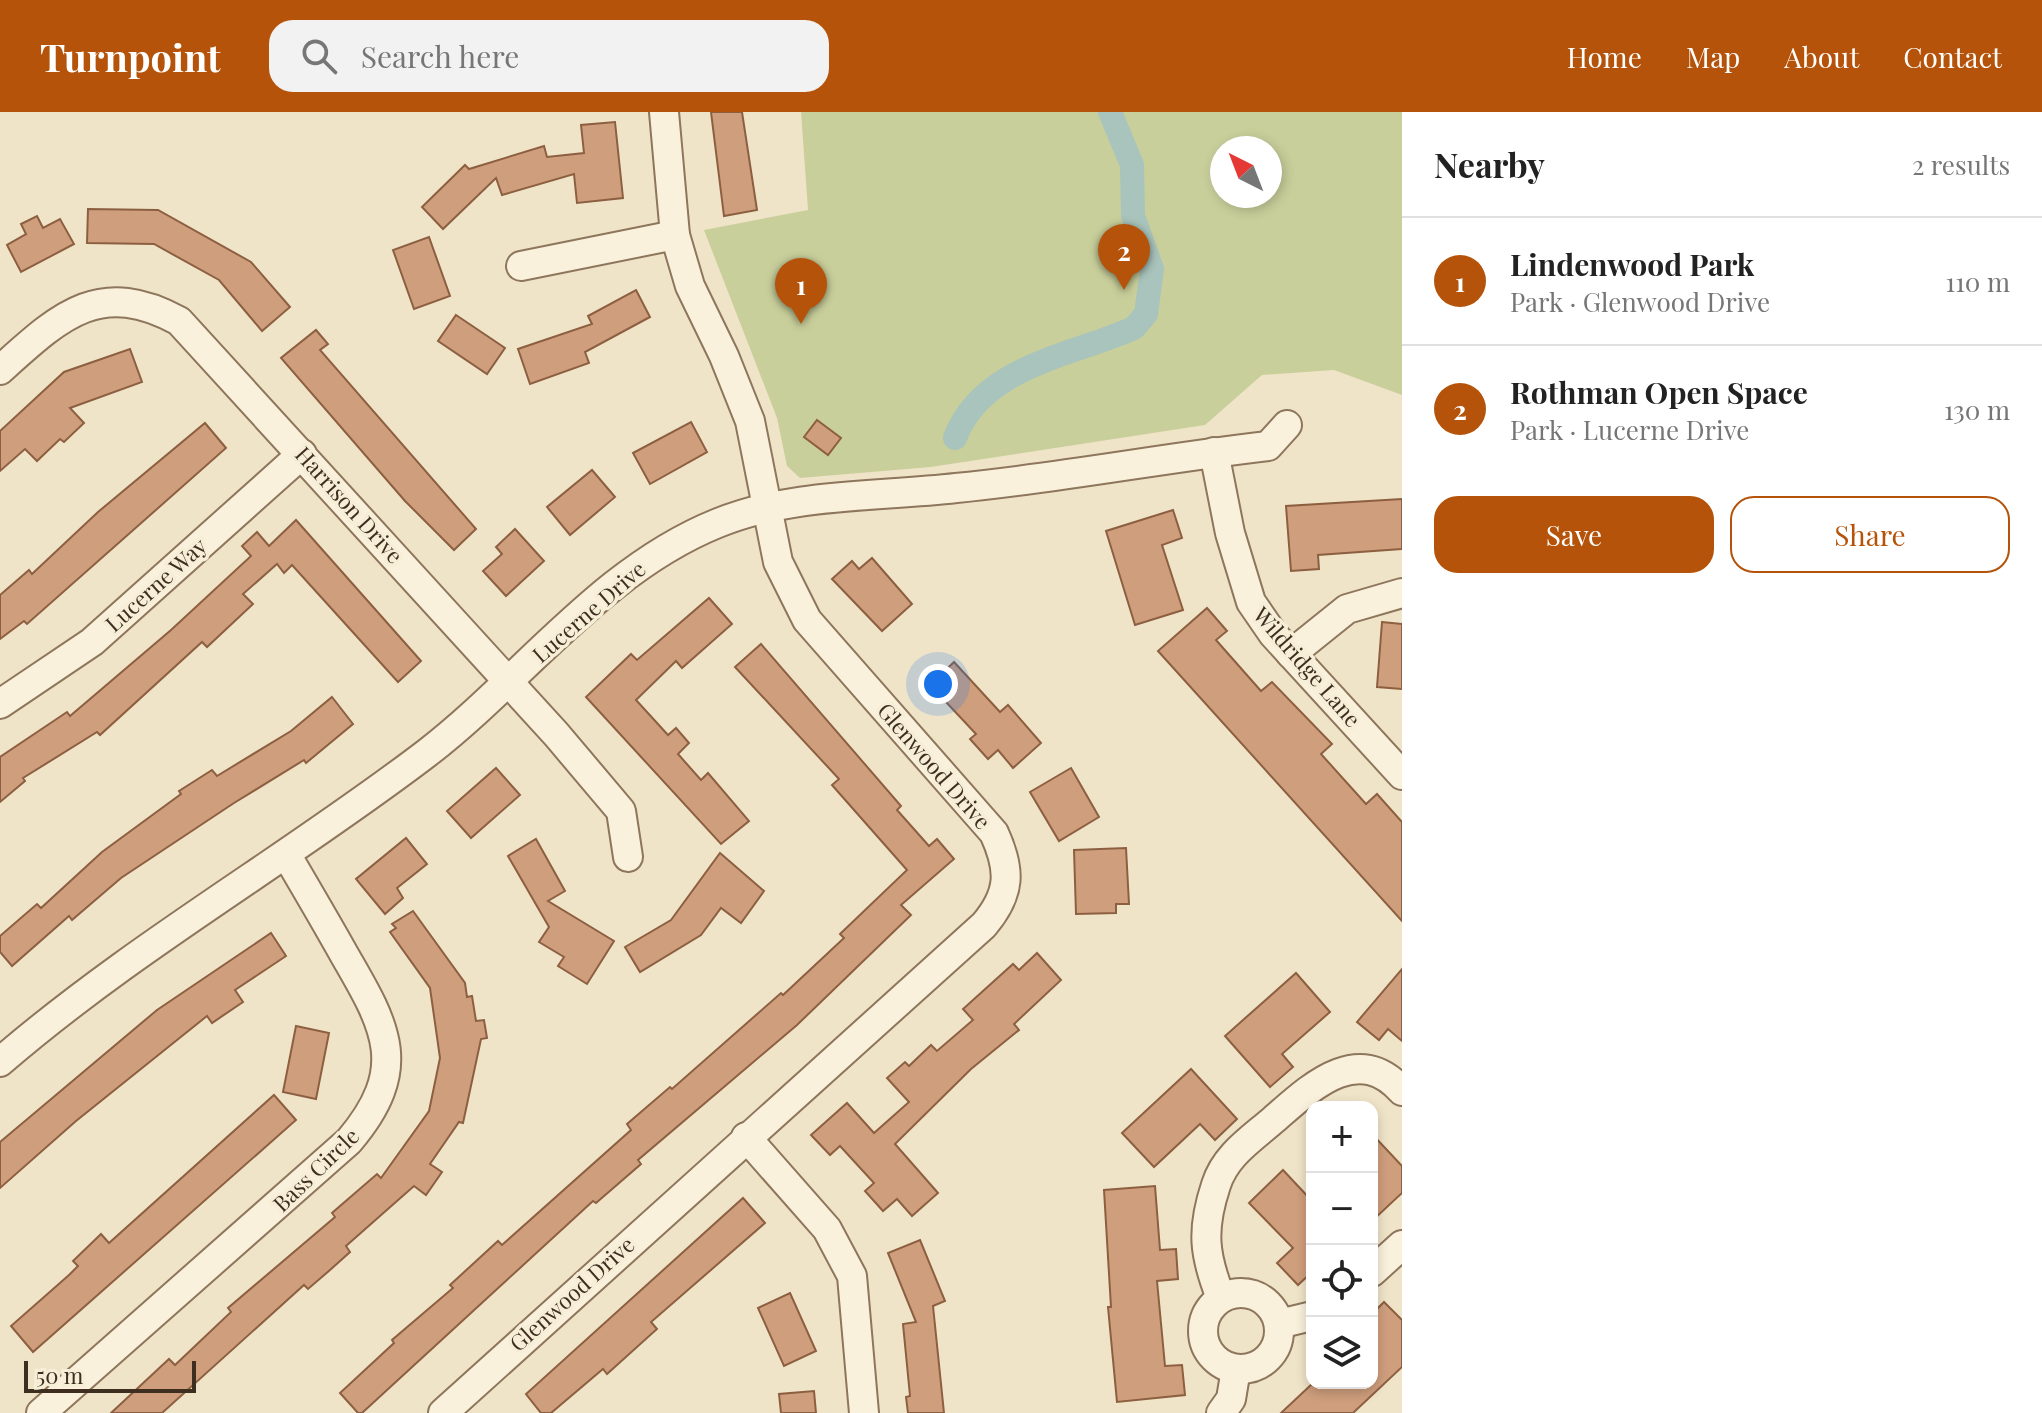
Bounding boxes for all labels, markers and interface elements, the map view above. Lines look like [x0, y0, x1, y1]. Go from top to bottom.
search box [269, 20, 829, 92]
text: Turnpoint [40, 31, 221, 82]
icon: search [297, 34, 341, 78]
text: Search here [361, 36, 519, 76]
text: Home [1567, 38, 1642, 75]
text: Map [1686, 38, 1740, 75]
text: About [1784, 38, 1859, 75]
text: Contact [1903, 38, 2002, 75]
north arrow [1210, 136, 1282, 208]
text: Nearby [1434, 141, 1545, 187]
text: 2 results [1912, 147, 2010, 182]
pin: 2 [1098, 224, 1150, 290]
text: Lindenwood Park [1510, 244, 1754, 284]
pin: 1 [775, 258, 827, 324]
text: 1 [1455, 264, 1465, 299]
text: 110 m [1946, 264, 2010, 299]
text: Park · Glenwood Drive [1510, 284, 1770, 319]
text: Rothman Open Space [1510, 372, 1808, 412]
text: 2 [1453, 392, 1467, 427]
text: 130 m [1944, 392, 2010, 427]
text: Park · Lucerne Drive [1510, 412, 1749, 447]
street label: Harrison Drive [289, 439, 410, 569]
button: Save [1434, 496, 1714, 573]
button: Share [1730, 496, 2010, 573]
street label: Lucerne Way [98, 531, 213, 638]
street label: Lucerne Drive [525, 554, 651, 669]
street label: Wildridge Lane [1247, 599, 1368, 733]
your location [918, 664, 958, 704]
street label: Glenwood Drive [871, 696, 998, 835]
map controls [1306, 1101, 1378, 1389]
button: + [1306, 1101, 1378, 1173]
street label: Bass Circle [266, 1121, 365, 1218]
button: − [1306, 1173, 1378, 1245]
street label: Glenwood Drive [502, 1229, 640, 1357]
button: locate [1306, 1245, 1378, 1317]
button: layers [1306, 1317, 1378, 1389]
scale bar [24, 1357, 196, 1393]
text: 50 m [36, 1360, 83, 1390]

